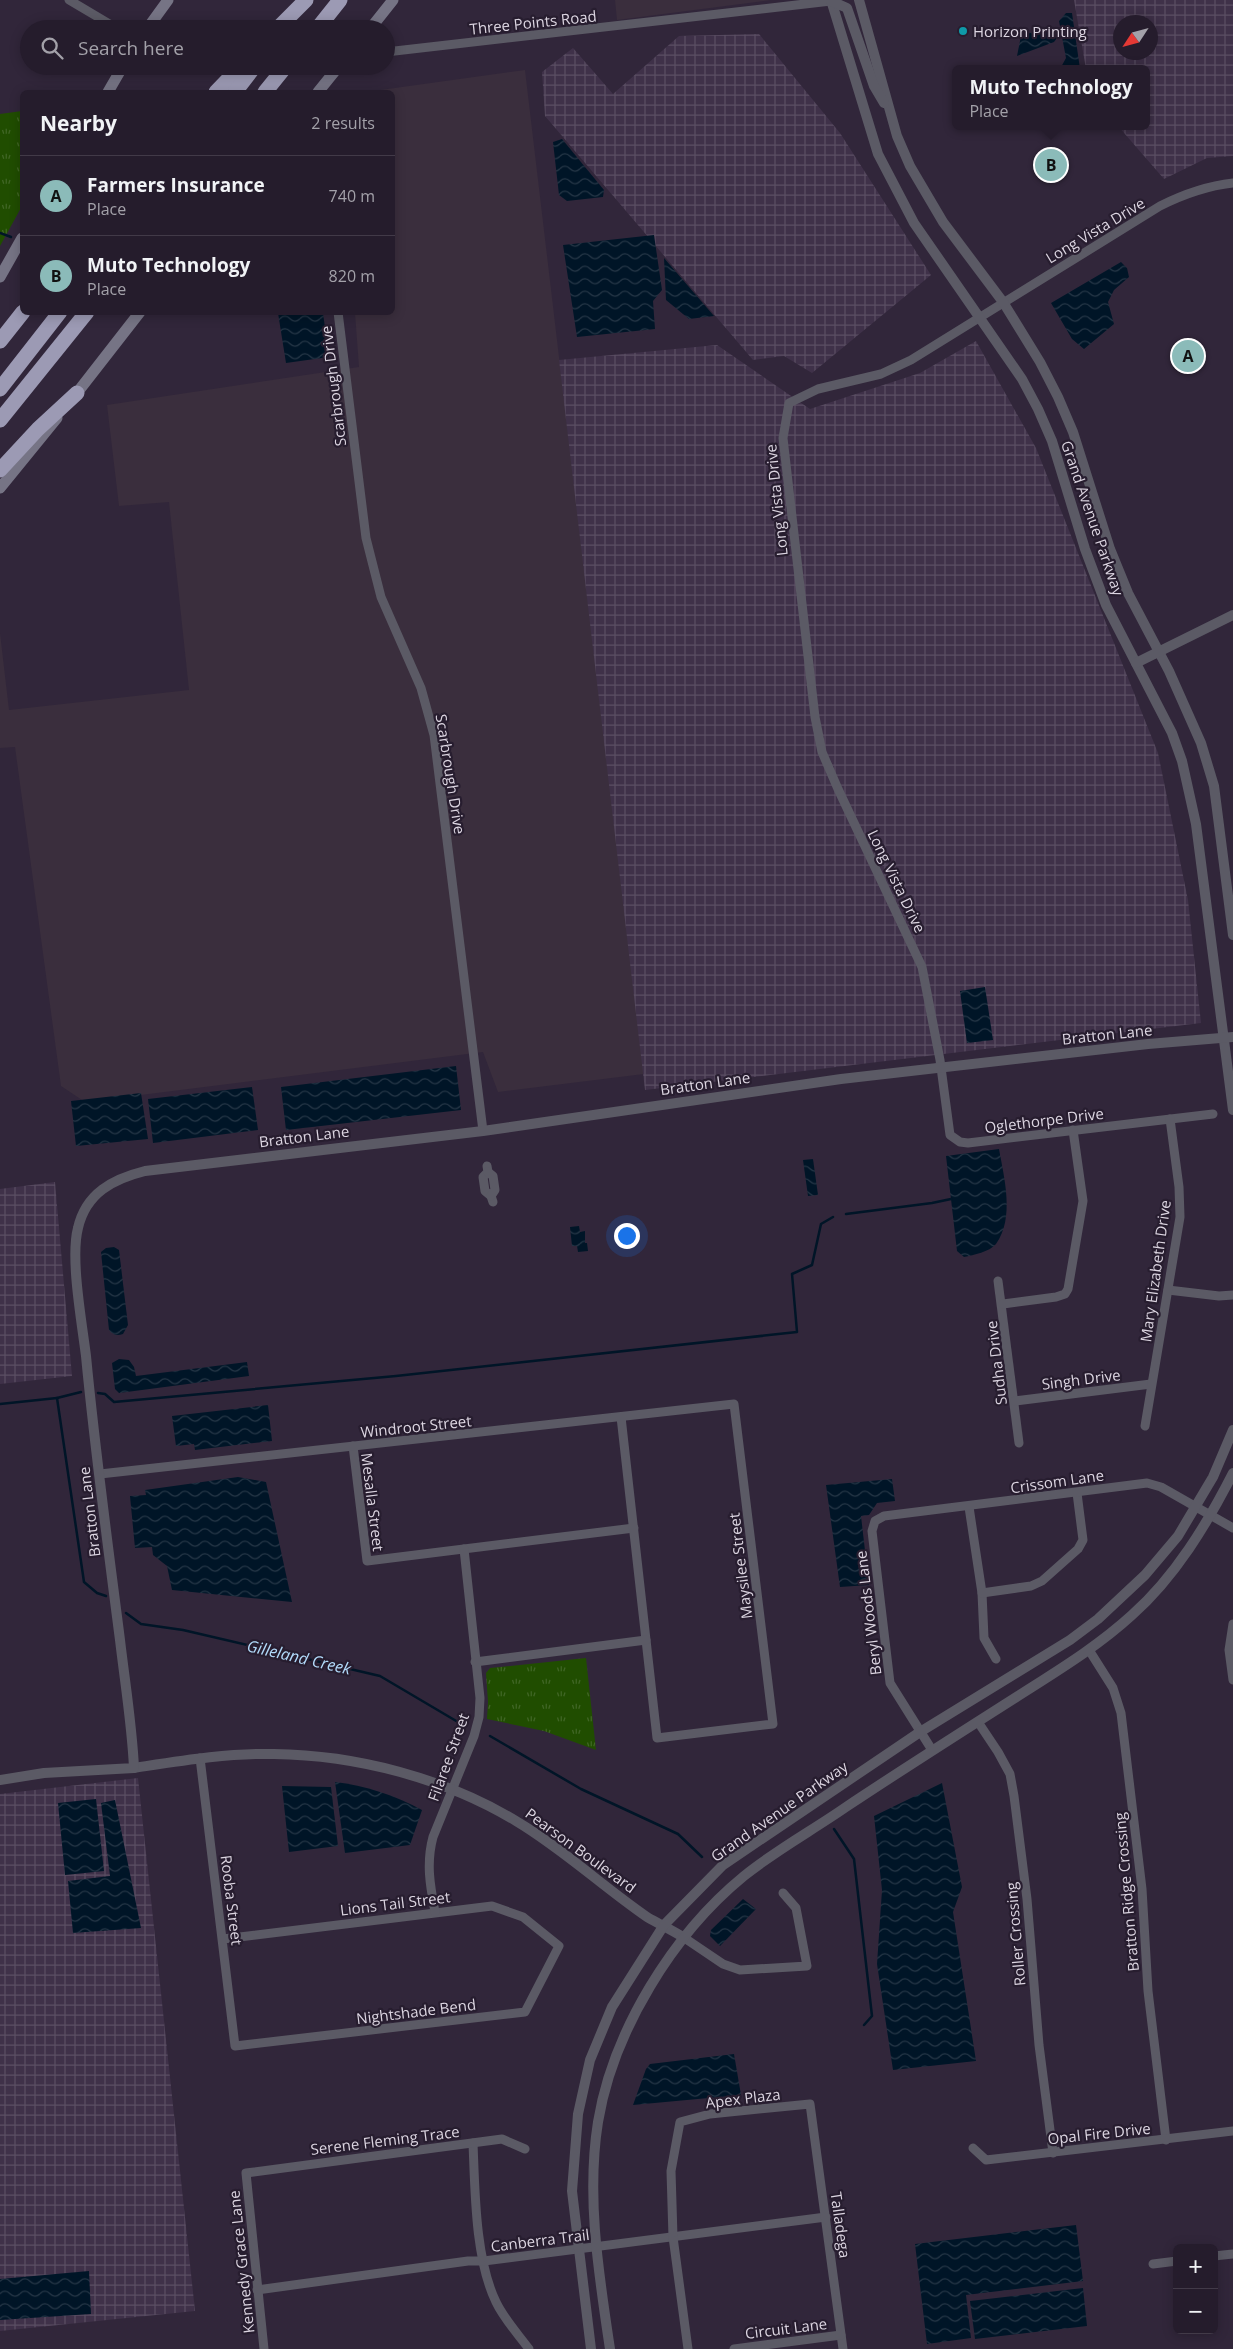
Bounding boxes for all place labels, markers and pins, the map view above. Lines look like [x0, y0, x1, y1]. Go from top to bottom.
place label: Horizon Printing [973, 21, 1087, 41]
marker: Horizon Printing [957, 25, 969, 37]
pin: B [1035, 146, 1067, 184]
pin: A [1172, 337, 1204, 375]

